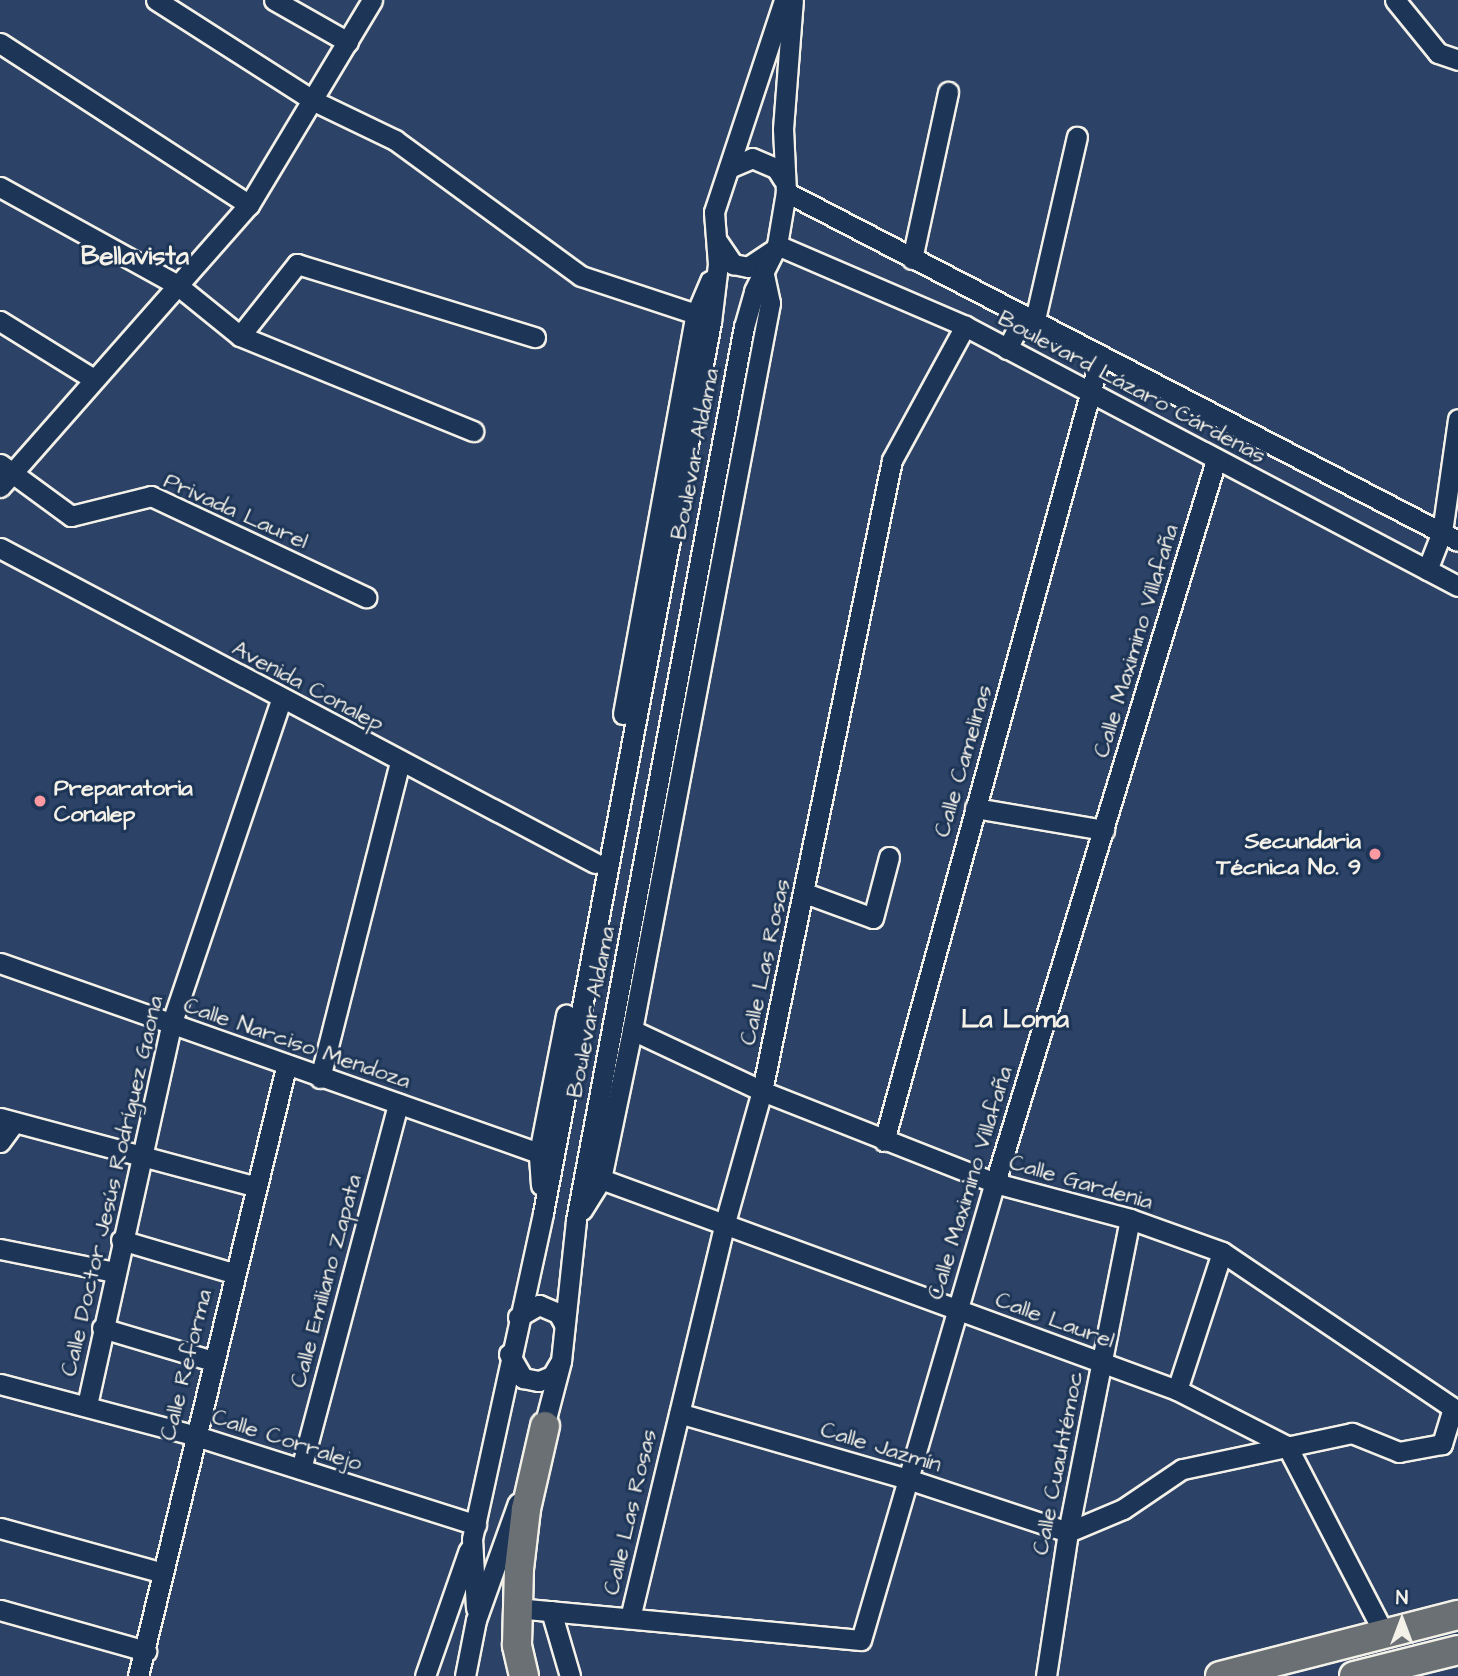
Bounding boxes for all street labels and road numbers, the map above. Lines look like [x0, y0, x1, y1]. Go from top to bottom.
street label: Boulevard Lázaro Cárdenas [993, 304, 1271, 470]
street label: Boulevar Aldama [665, 366, 725, 542]
street label: Privada Laurel [159, 467, 313, 555]
street label: Calle Maximino Villafaña [1087, 521, 1185, 761]
street label: Avenida Conalep [227, 634, 389, 738]
street label: Calle Camelinas [928, 682, 998, 840]
street label: Calle Las Rosas [734, 876, 796, 1048]
street label: Boulevar Aldama [561, 924, 621, 1100]
street label: Calle Narciso Mendoza [180, 991, 414, 1095]
street label: Calle Doctor Jesús Rodríguez Gaona [55, 993, 169, 1379]
street label: Calle Maximino Villafaña [921, 1063, 1019, 1303]
street label: Calle Gardenia [1006, 1148, 1156, 1216]
street label: Calle Emiliano Zapata [284, 1171, 368, 1391]
street label: Calle Laurel [992, 1286, 1118, 1354]
street label: Calle Reforma [154, 1287, 218, 1443]
street label: Calle Cuauhtémoc [1027, 1369, 1089, 1557]
street label: Calle Corralejo [208, 1403, 366, 1477]
street label: Calle Jazmín [817, 1416, 945, 1478]
street label: Calle Las Rosas [598, 1426, 662, 1598]

